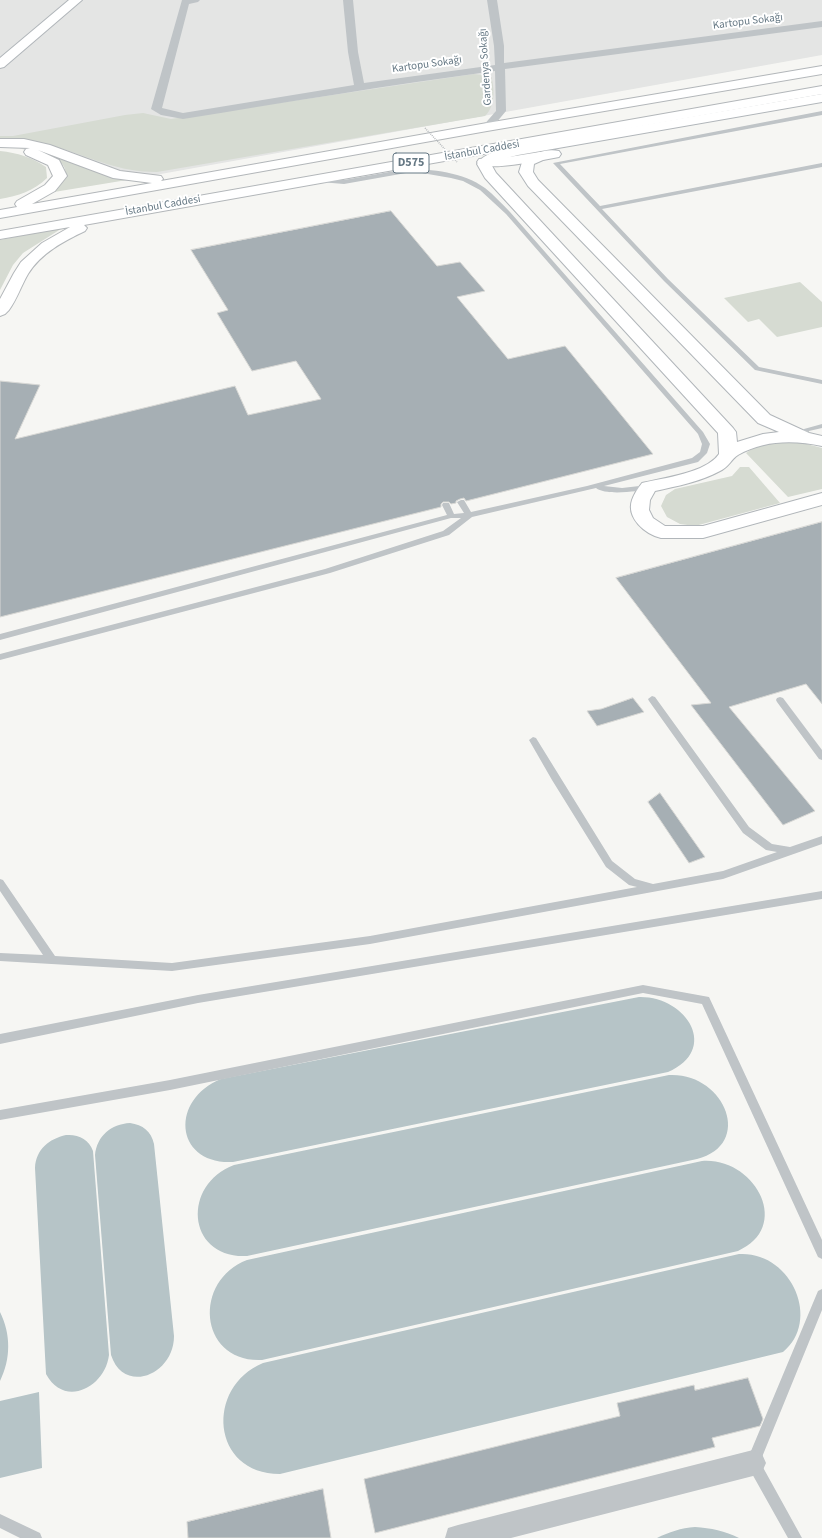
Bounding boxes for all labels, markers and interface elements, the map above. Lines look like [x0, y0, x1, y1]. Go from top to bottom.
street label: Kartopu Sokağı [712, 11, 784, 33]
street label: Gardenya Sokağı [477, 28, 495, 106]
street label: Kartopu Sokağı [391, 54, 463, 76]
street label: İstanbul Caddesi [443, 138, 521, 164]
road number: D575 [393, 153, 429, 173]
street label: İstanbul Caddesi [124, 193, 202, 219]

